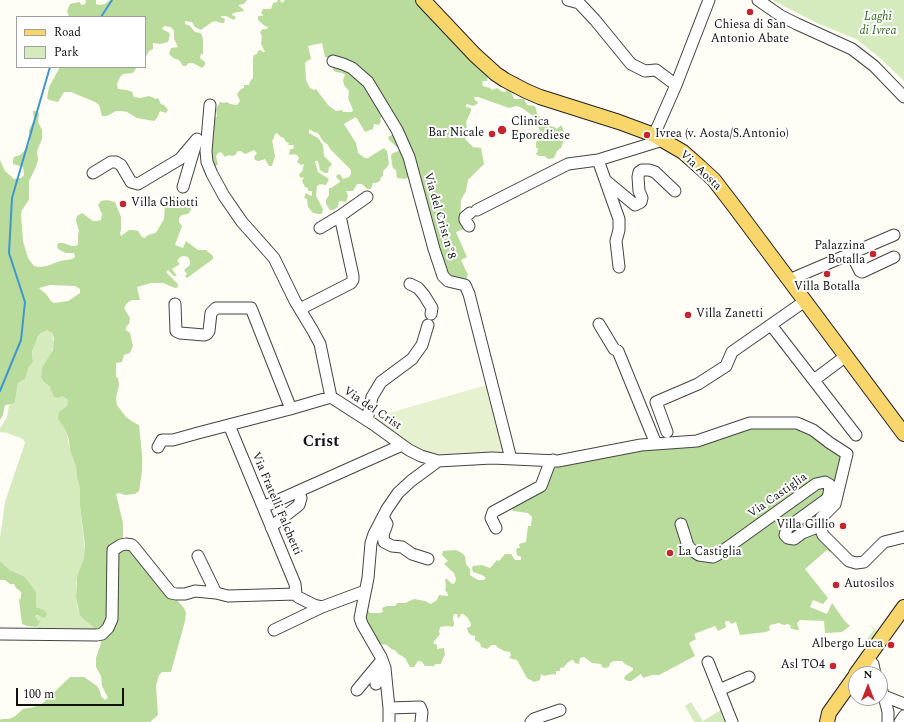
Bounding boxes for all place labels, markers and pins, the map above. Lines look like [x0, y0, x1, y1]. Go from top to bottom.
marker: Chiesa di San Antonio Abate [745, 7, 755, 17]
place label: Chiesa di San Antonio Abate [711, 19, 789, 47]
place label: Clinica Eporediese [511, 116, 570, 144]
marker: Clinica Eporediese [496, 124, 508, 136]
place label: Bar Nicale [428, 127, 484, 141]
place label: Ivrea (v. Aosta/S.Antonio) [655, 128, 789, 142]
marker: Bar Nicale [487, 129, 497, 139]
marker: Ivrea (v. Aosta/S.Antonio) [642, 130, 652, 140]
place label: Villa Ghiotti [131, 197, 198, 211]
marker: Villa Ghiotti [118, 199, 128, 209]
place label: Palazzina Botalla [814, 240, 865, 268]
marker: Palazzina Botalla [868, 249, 878, 259]
marker: Villa Botalla [822, 269, 832, 279]
place label: Villa Botalla [794, 281, 860, 295]
place label: Villa Zanetti [696, 308, 763, 322]
marker: Villa Zanetti [683, 310, 693, 320]
place label: Villa Gillio [776, 519, 835, 533]
marker: Villa Gillio [838, 521, 848, 531]
place label: La Castiglia [678, 546, 742, 560]
marker: La Castiglia [665, 548, 675, 558]
place label: Autosilos [844, 578, 894, 592]
marker: Autosilos [831, 580, 841, 590]
place label: Albergo Luca [811, 638, 883, 652]
marker: Albergo Luca [886, 640, 896, 650]
place label: Asl TO4 [781, 659, 825, 673]
marker: Asl TO4 [828, 661, 838, 671]

